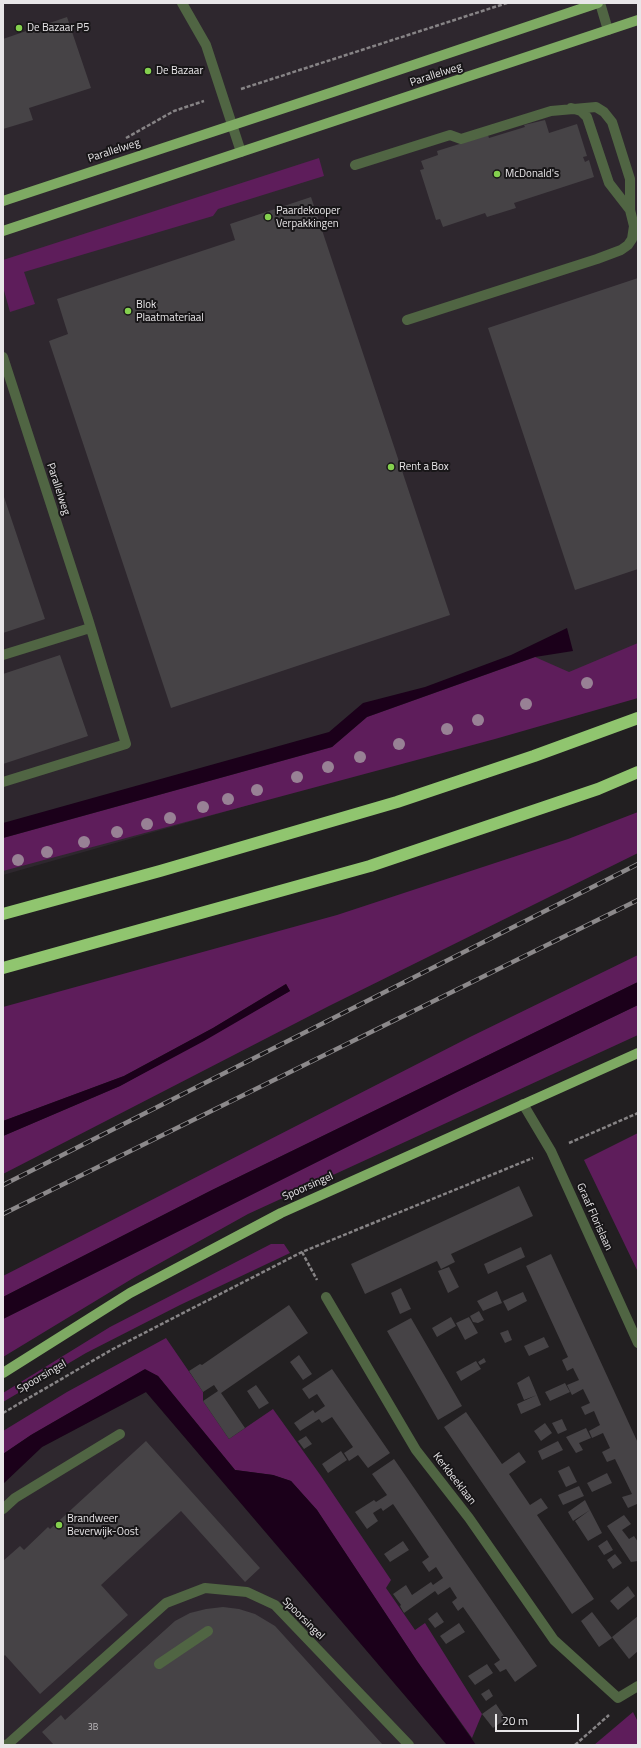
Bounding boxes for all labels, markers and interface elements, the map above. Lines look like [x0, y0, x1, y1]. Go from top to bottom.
place label: De Bazaar P5 [27, 21, 89, 35]
marker: De Bazaar P5 [14, 23, 24, 33]
street label: Parallelweg [408, 60, 464, 90]
place label: De Bazaar [156, 64, 203, 78]
marker: De Bazaar [143, 66, 153, 76]
street label: Parallelweg [86, 136, 142, 166]
place label: McDonald's [505, 167, 559, 181]
marker: McDonald's [492, 169, 502, 179]
place label: Paardekooper Verpakkingen [276, 204, 340, 230]
marker: Paardekooper Verpakkingen [263, 212, 273, 222]
place label: Blok Plaatmateriaal [136, 298, 204, 324]
marker: Blok Plaatmateriaal [123, 306, 133, 316]
place label: Rent a Box [399, 460, 449, 474]
street label: Parallelweg [43, 461, 73, 517]
marker: Rent a Box [386, 462, 396, 472]
street label: Spoorsingel [280, 1170, 336, 1204]
street label: Graaf Florislaan [573, 1181, 615, 1253]
street label: Spoorsingel [15, 1358, 69, 1396]
street label: Kerkbeeklaan [430, 1450, 478, 1508]
place label: Brandweer Beverwijk-Oost [67, 1512, 139, 1538]
marker: Brandweer Beverwijk-Oost [54, 1520, 64, 1530]
street label: Spoorsingel [279, 1595, 327, 1643]
scale bar [497, 1706, 581, 1732]
text: 20 m [502, 1711, 528, 1730]
house number: 3B [88, 1723, 98, 1733]

